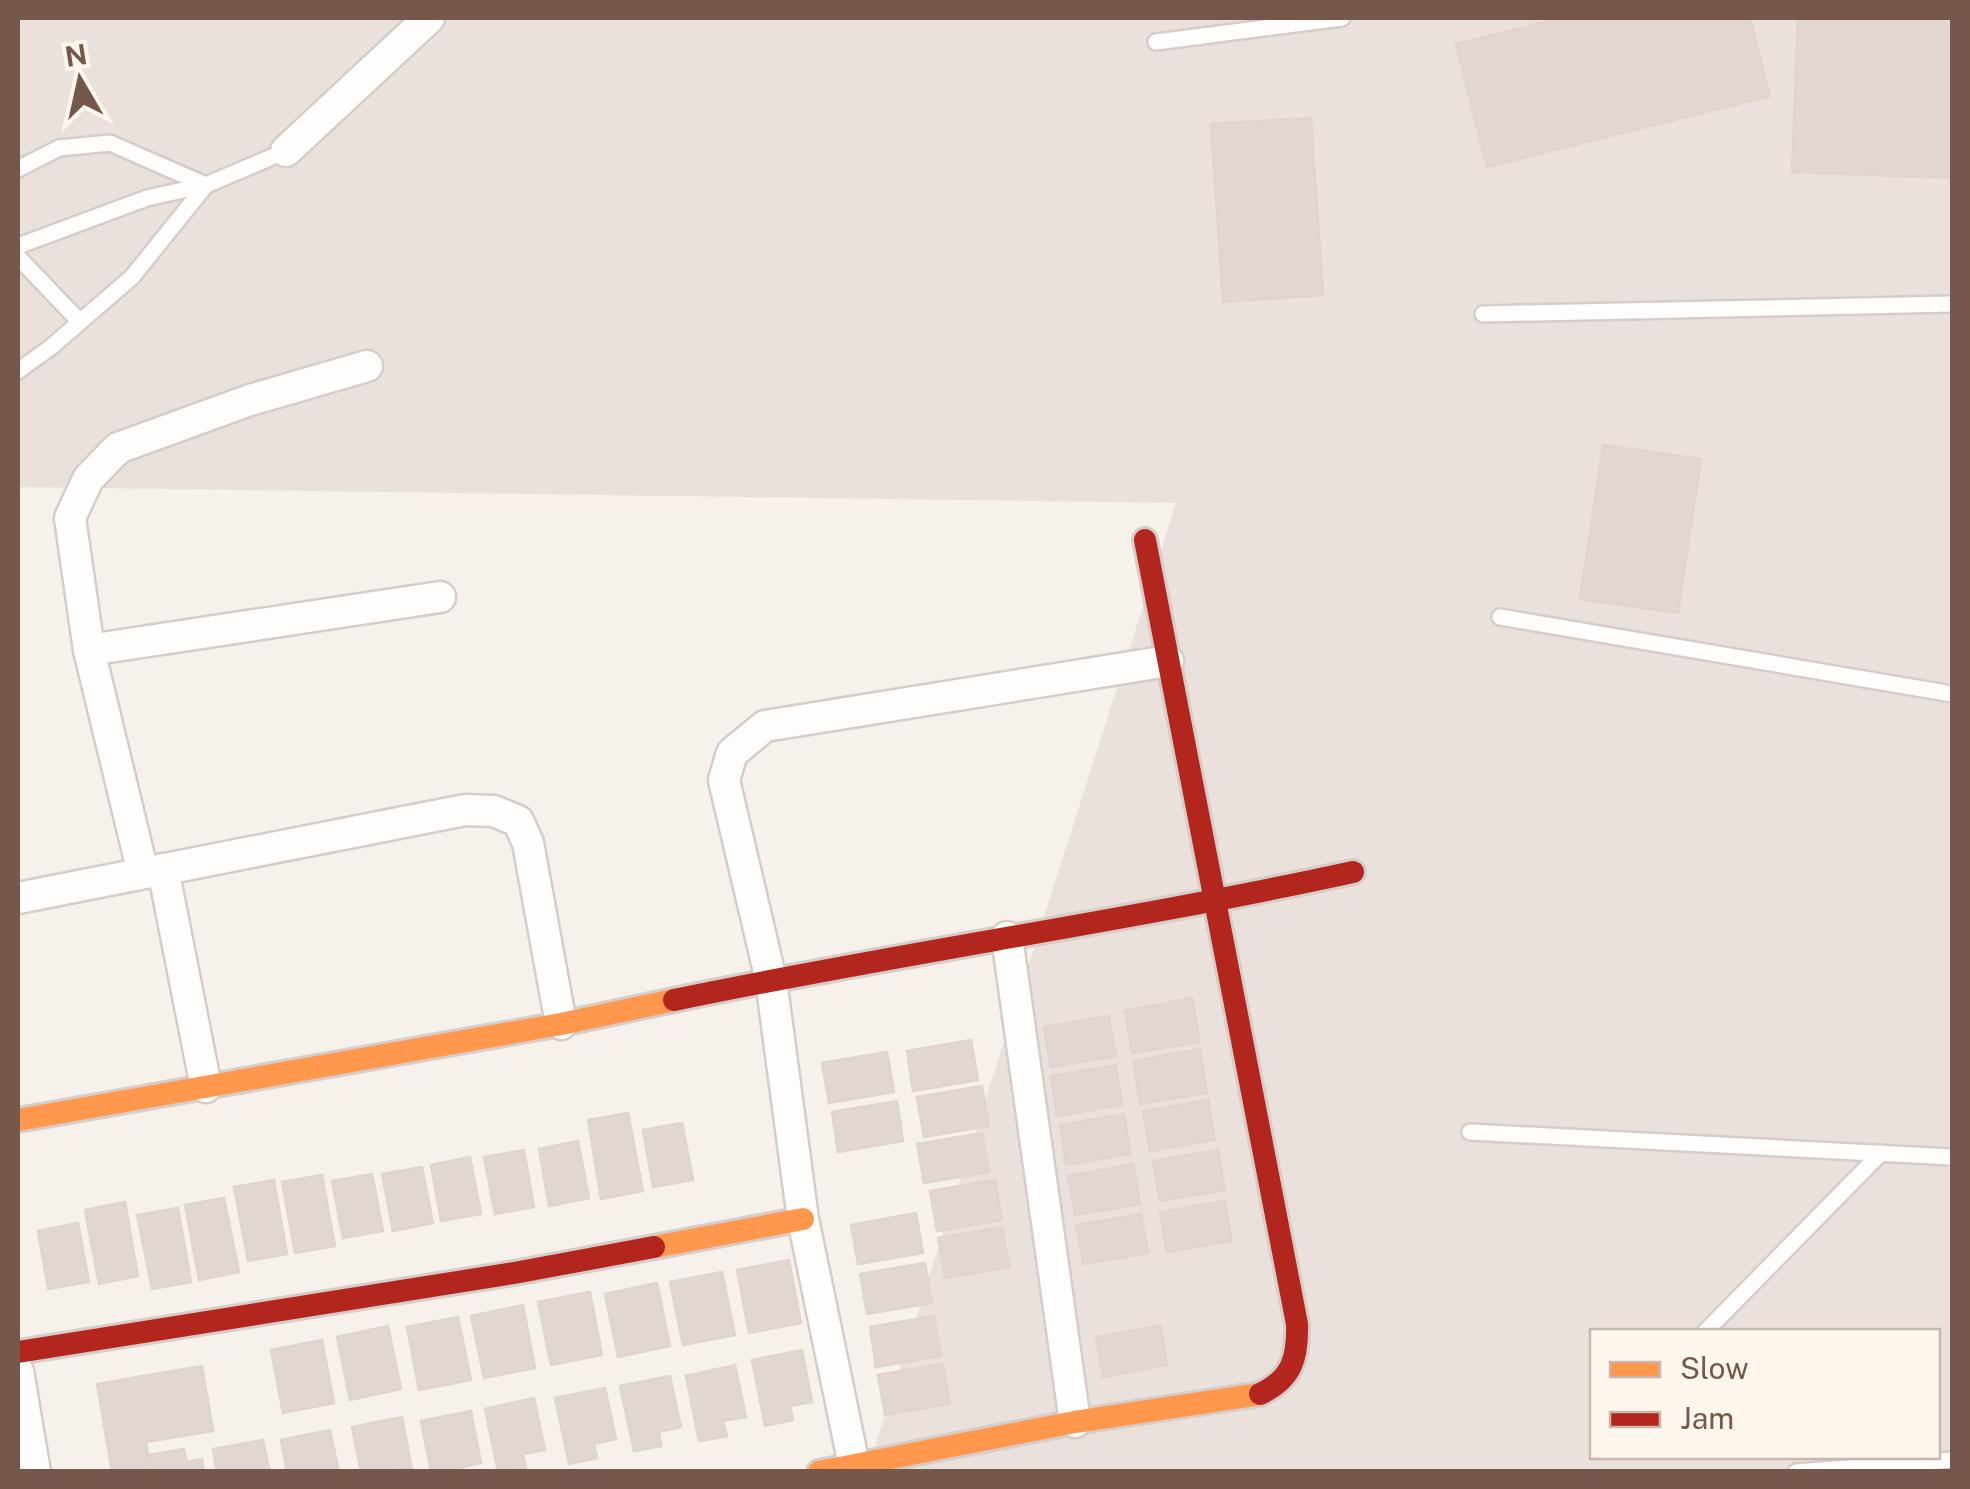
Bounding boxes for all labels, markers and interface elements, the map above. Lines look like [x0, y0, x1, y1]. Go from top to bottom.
north arrow [30, 30, 130, 130]
text: N [63, 37, 89, 73]
legend [1590, 1329, 1940, 1459]
text: Slow [1680, 1350, 1749, 1386]
text: Jam [1680, 1400, 1734, 1436]

